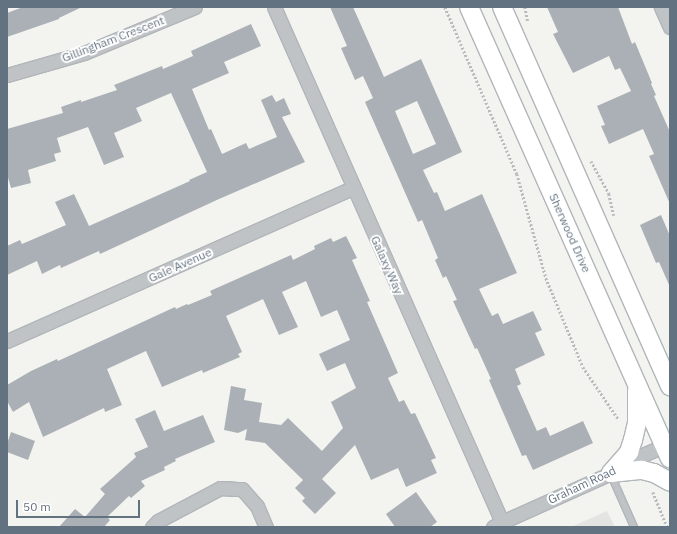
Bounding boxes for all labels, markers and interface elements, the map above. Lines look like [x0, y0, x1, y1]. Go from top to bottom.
street label: Gillingham Crescent [60, 13, 166, 65]
street label: Sherwood Drive [546, 191, 594, 275]
street label: Galaxy Way [368, 234, 406, 296]
street label: Gale Avenue [146, 245, 214, 285]
street label: Graham Road [546, 463, 618, 507]
scale bar [18, 492, 142, 518]
text: 50 m [23, 499, 51, 514]

